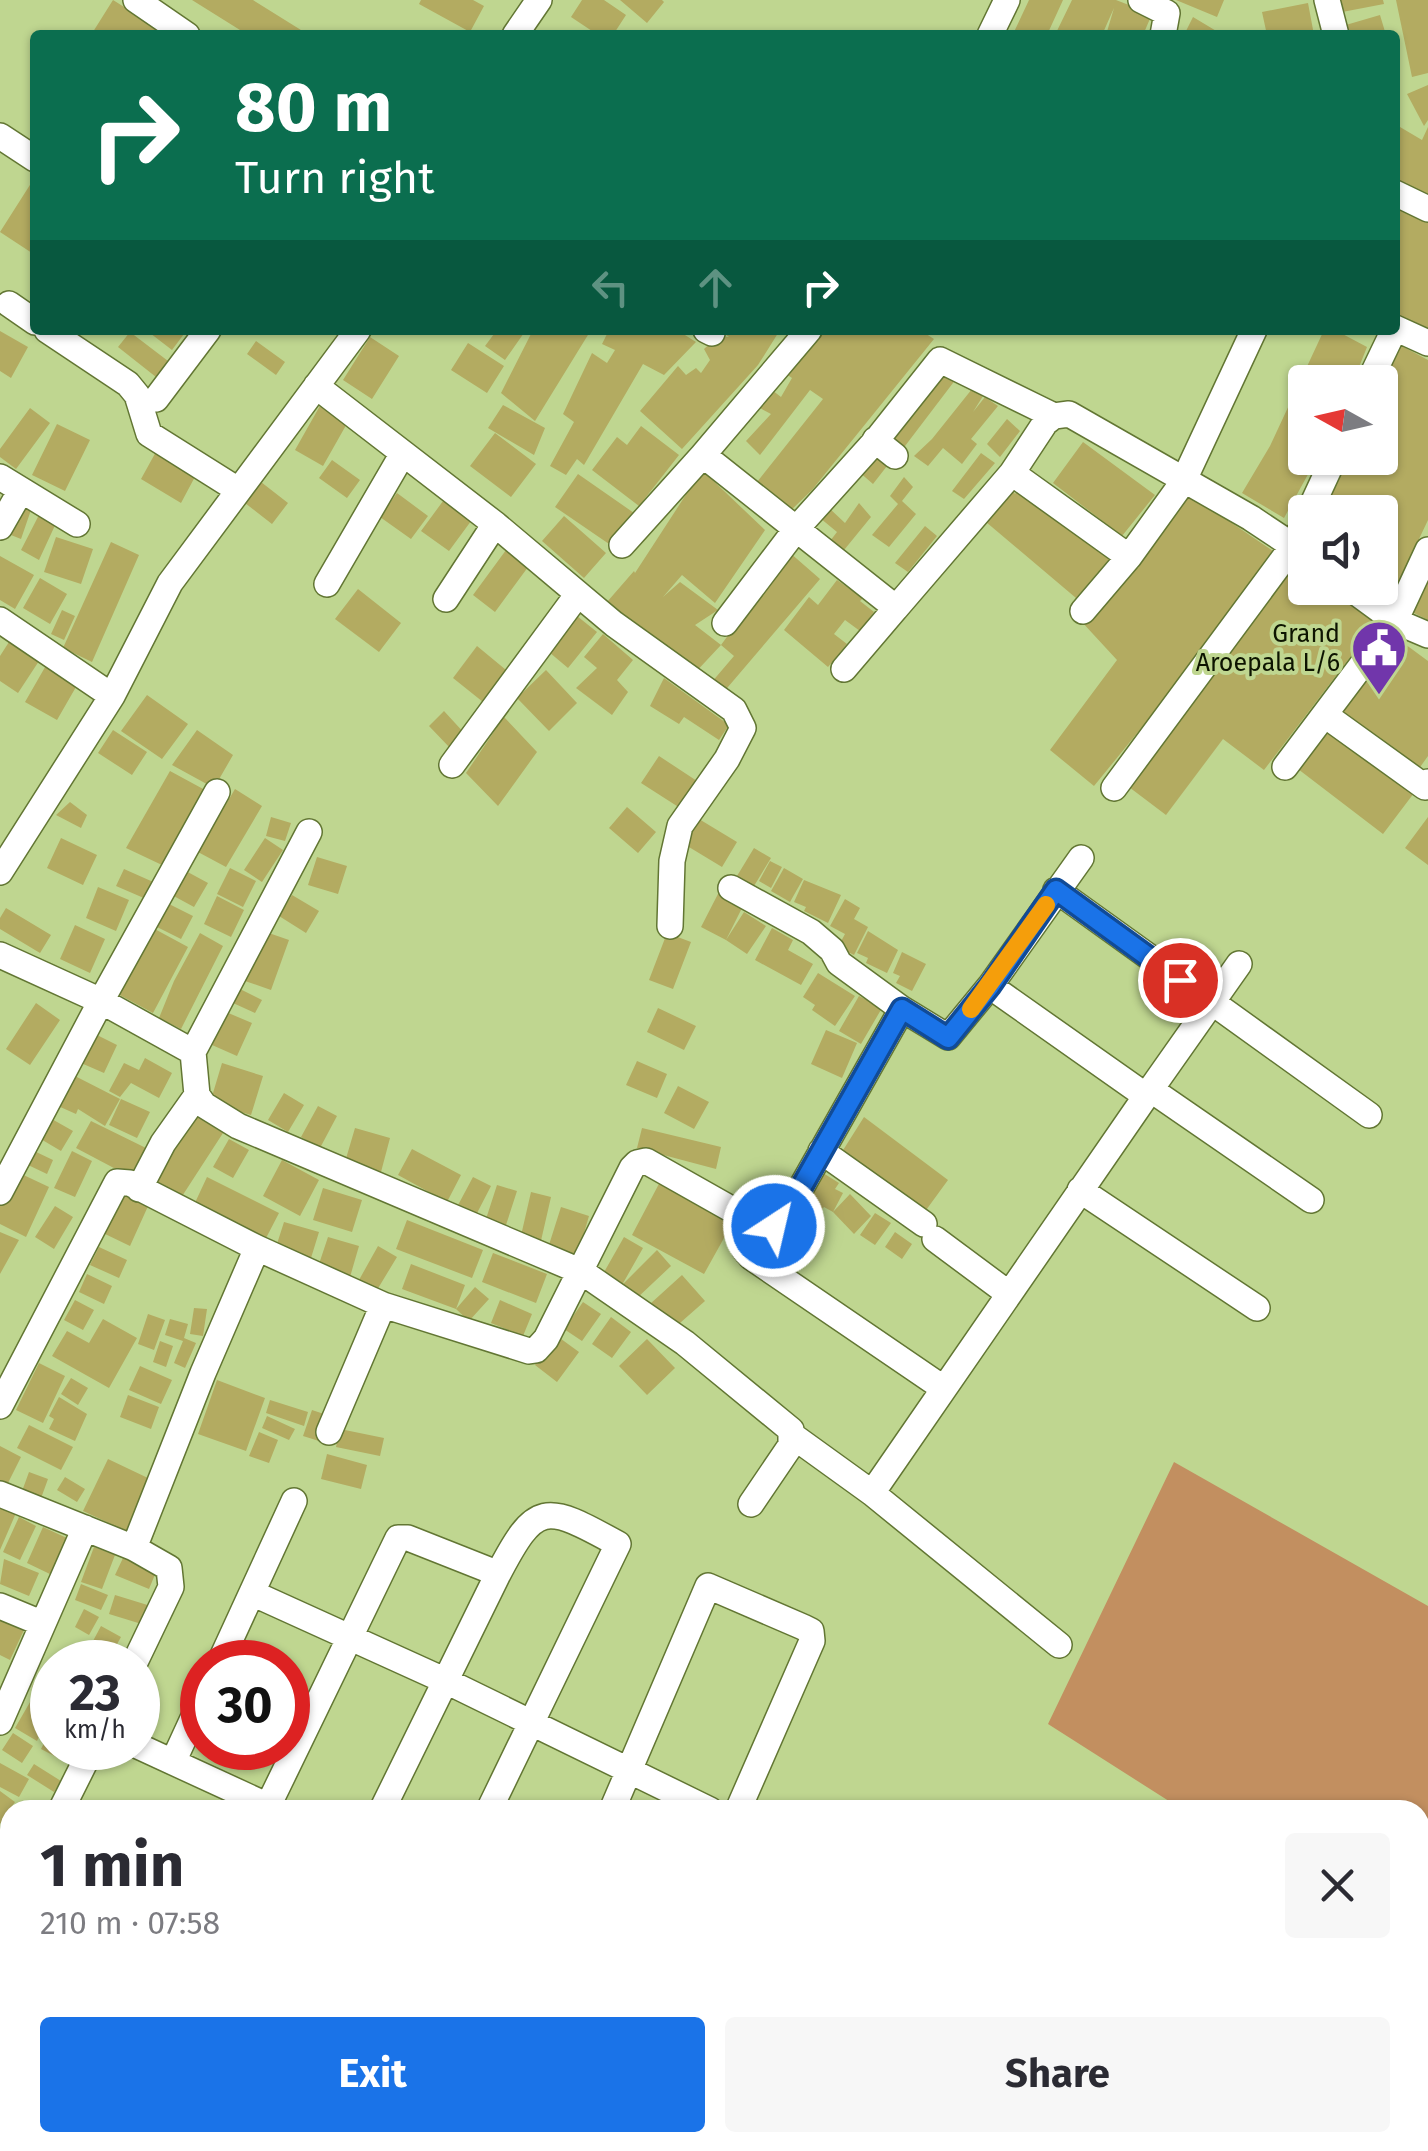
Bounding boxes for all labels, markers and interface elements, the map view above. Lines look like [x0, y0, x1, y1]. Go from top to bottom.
text: 80 m [235, 66, 392, 150]
icon: right [70, 70, 200, 200]
text: Turn right [235, 151, 434, 205]
icon: left [583, 260, 638, 315]
icon: ahead [688, 260, 743, 315]
icon: right [793, 260, 848, 315]
north arrow [1288, 365, 1398, 475]
map controls [1288, 365, 1398, 605]
button: sound [1288, 495, 1398, 605]
public building icon: Grand Aroepala L/6 [1349, 618, 1409, 697]
place label: Grand Aroepala L/6 [1196, 619, 1340, 678]
pin [1138, 938, 1223, 1023]
icon: arrive [1153, 953, 1208, 1008]
position arrow [722, 1174, 826, 1278]
speed limit sign: 30 [180, 1640, 310, 1770]
text: 23 [69, 1663, 121, 1723]
text: km/h [64, 1715, 126, 1745]
text: 1 min [40, 1830, 184, 1902]
button: close [1285, 1833, 1390, 1938]
text: 210 m · 07:58 [40, 1904, 220, 1942]
button: Exit [40, 2017, 705, 2132]
button: Share [725, 2017, 1390, 2132]

